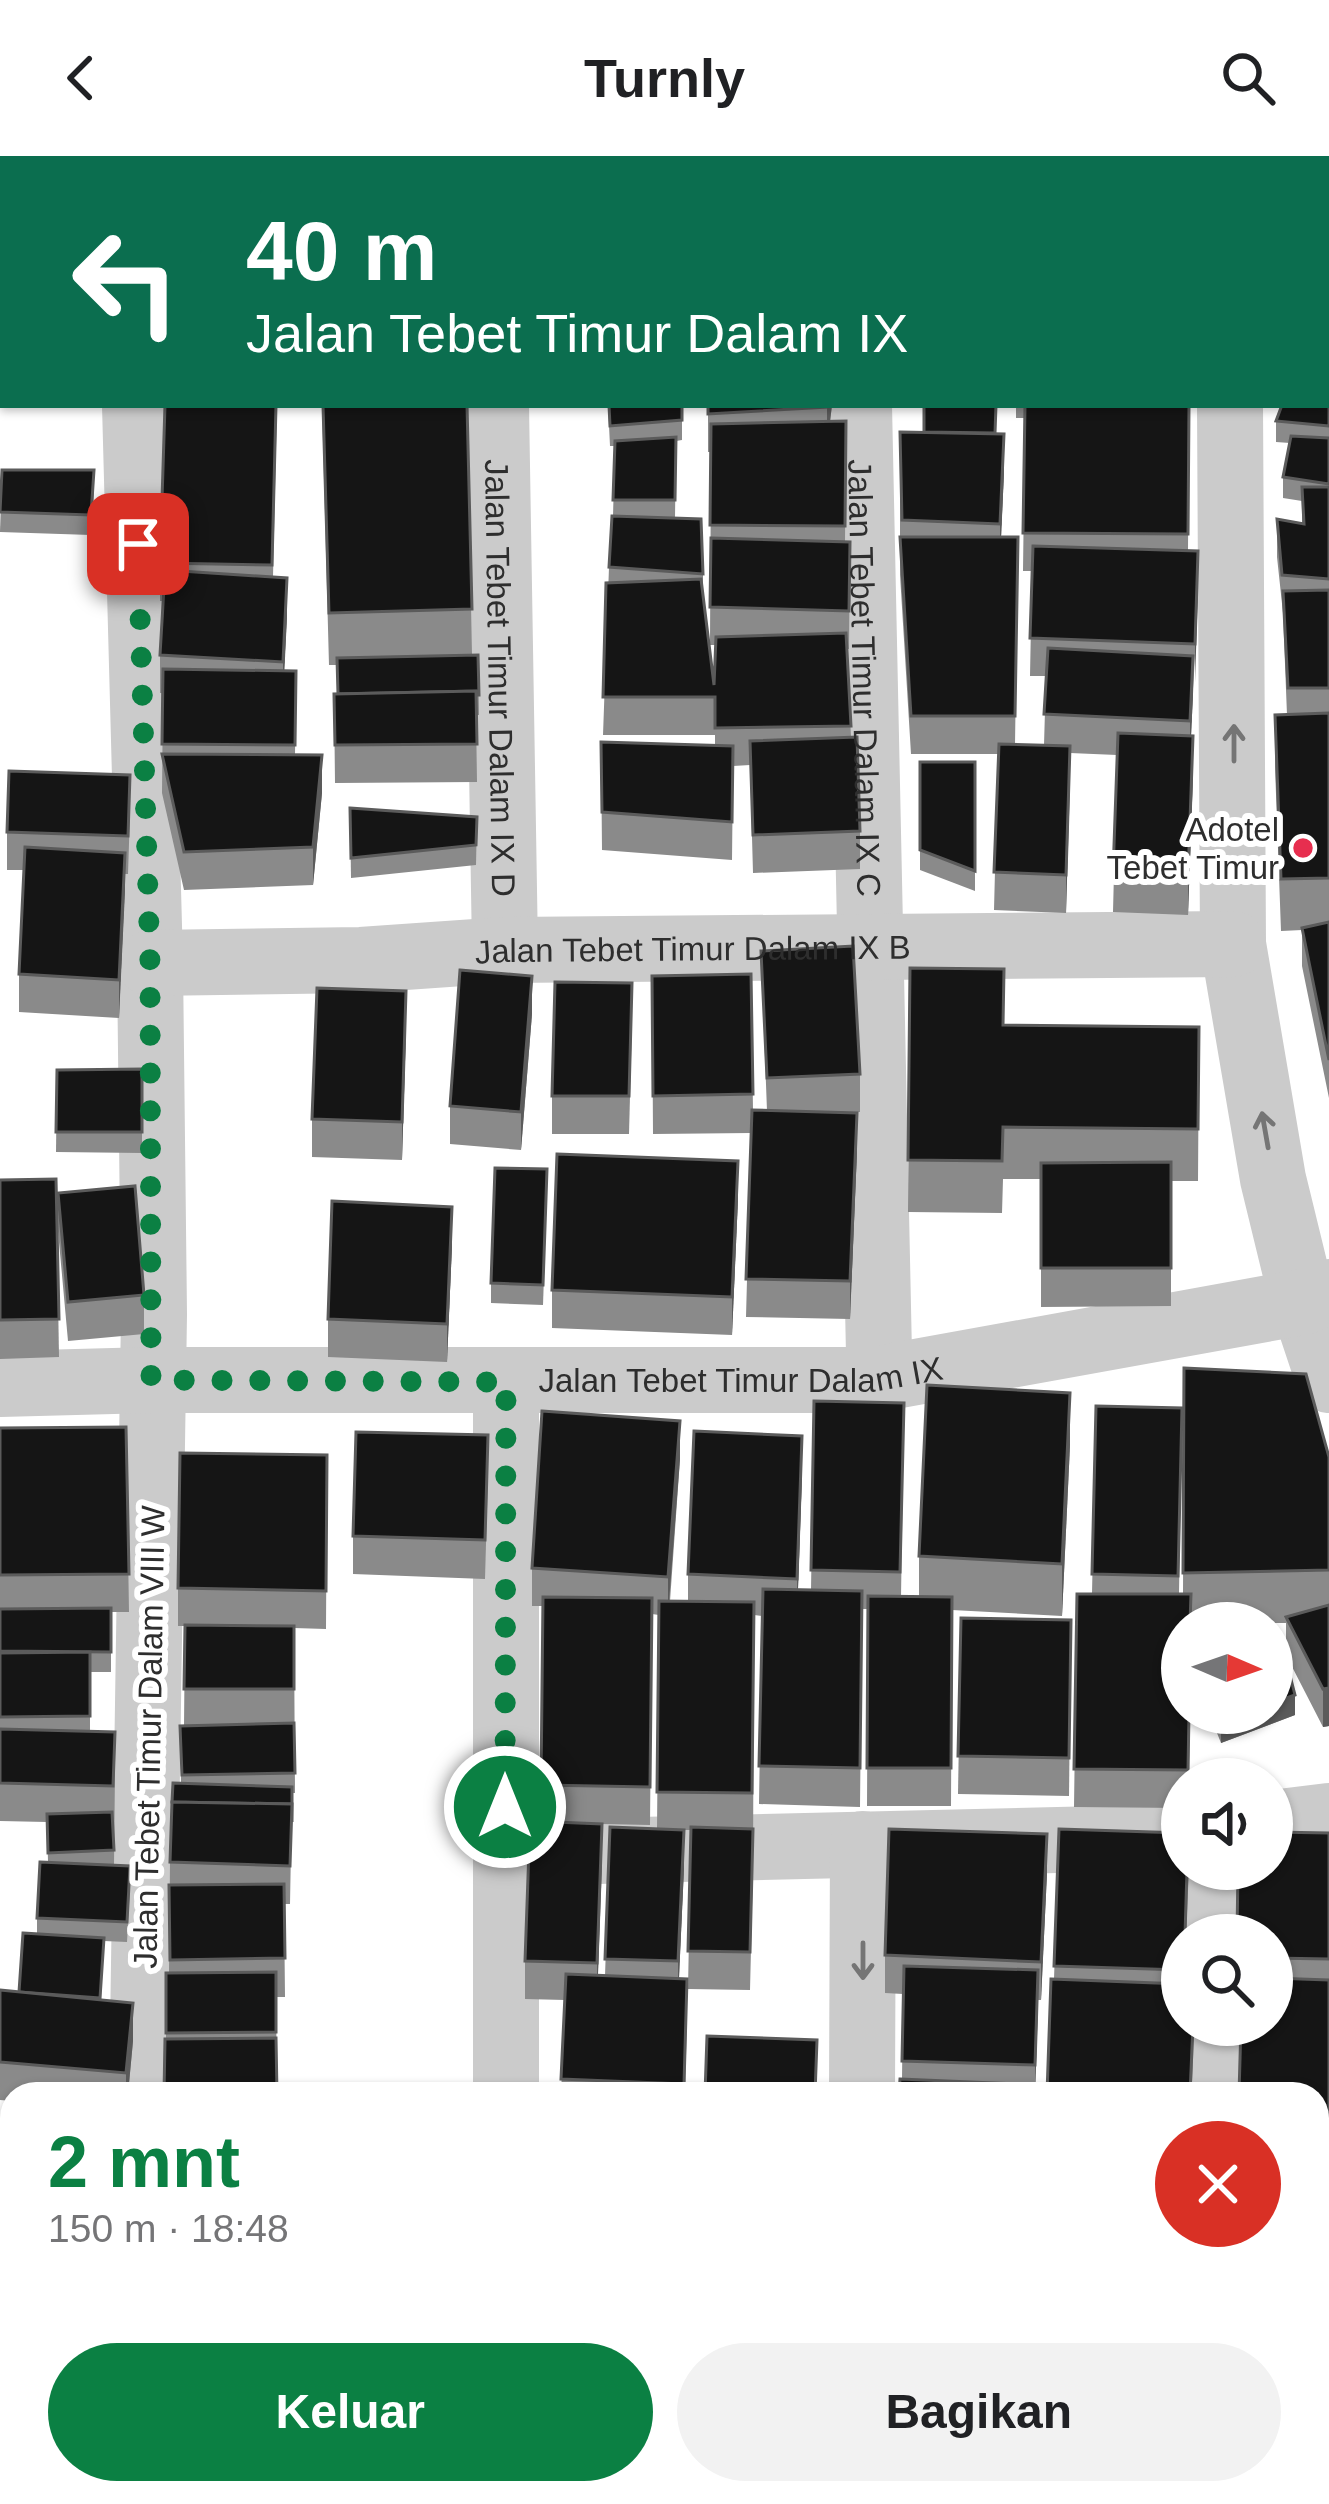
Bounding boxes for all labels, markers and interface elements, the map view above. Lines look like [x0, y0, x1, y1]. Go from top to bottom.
icon: back [48, 45, 114, 111]
icon: search [1215, 45, 1281, 111]
text: Turnly [584, 48, 745, 108]
icon: left [48, 204, 204, 360]
text: 40 m [246, 204, 437, 298]
text: Jalan Tebet Timur Dalam IX [246, 303, 908, 363]
street label: Jalan Tebet Timur Dalam IX D [478, 459, 523, 897]
street label: Jalan Tebet Timur Dalam IX C [842, 459, 888, 897]
pin [87, 493, 189, 595]
icon: arrive [105, 511, 171, 577]
one-way arrow [1223, 724, 1245, 763]
place label: Adotel Tebet Timur [1107, 811, 1279, 886]
marker: Adotel Tebet Timur [1290, 835, 1316, 861]
street label: Jalan Tebet Timur Dalam IX B [473, 928, 911, 971]
one-way arrow [1253, 1112, 1276, 1151]
street label: Jalan Tebet Timur Dalam IX [538, 1349, 946, 1399]
street label: Jalan Tebet Timur Dalam VIII W [126, 1504, 172, 1969]
north arrow [1161, 1602, 1293, 1734]
map controls [1161, 1602, 1293, 2046]
position arrow [442, 1744, 568, 1870]
button: sound [1161, 1758, 1293, 1890]
button: search [1161, 1914, 1293, 2046]
one-way arrow [852, 1941, 874, 1980]
button: close [1155, 2121, 1281, 2247]
text: 2 mnt [48, 2122, 240, 2202]
text: 150 m · 18:48 [48, 2207, 289, 2250]
button: Keluar [48, 2343, 653, 2481]
button: Bagikan [677, 2343, 1281, 2481]

